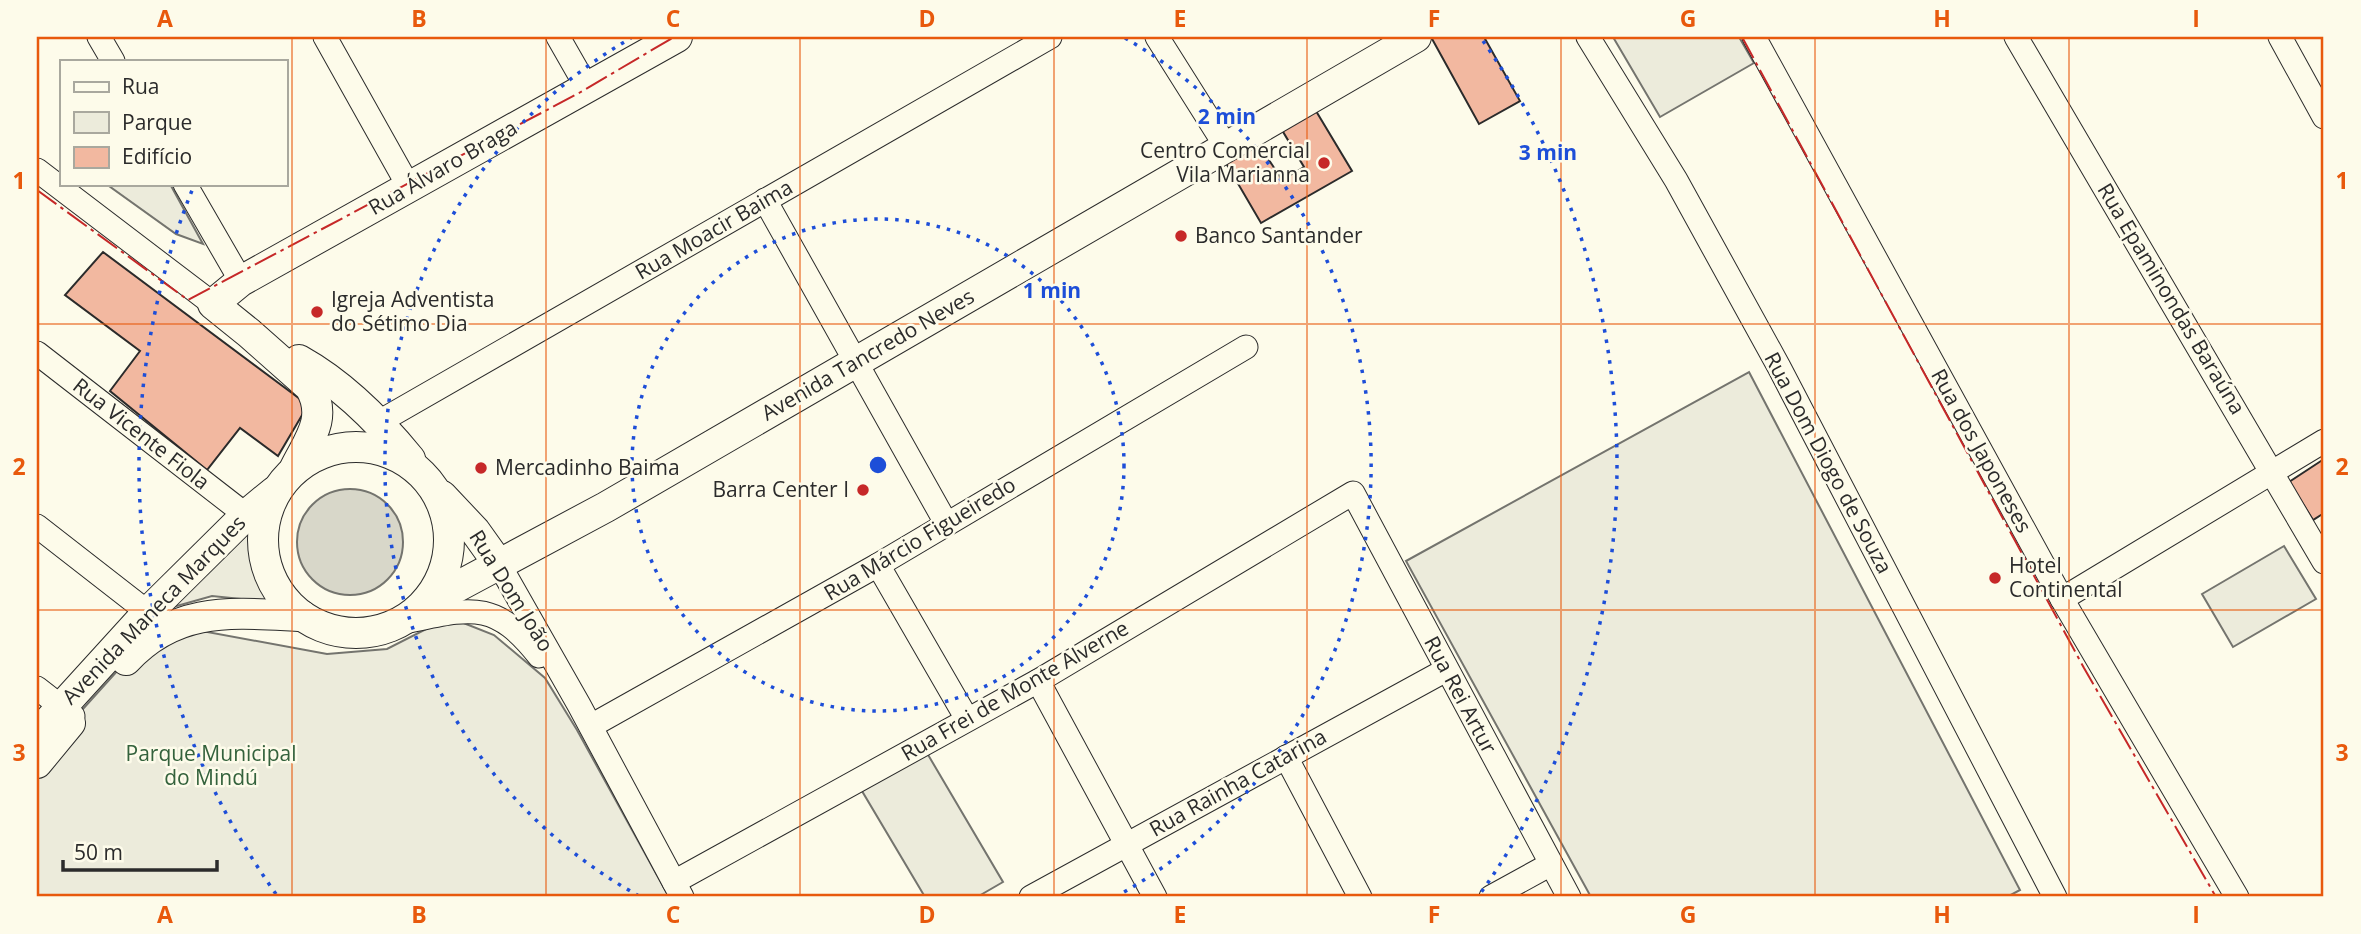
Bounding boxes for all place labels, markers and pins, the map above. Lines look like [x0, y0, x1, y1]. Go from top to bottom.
place label: Centro Comercial Vila Marianna [1140, 136, 1310, 188]
marker: Centro Comercial Vila Marianna [1316, 155, 1332, 171]
place label: Banco Santander [1195, 221, 1363, 249]
marker: Banco Santander [1173, 228, 1189, 244]
place label: Igreja Adventista do Sétimo Dia [331, 285, 494, 337]
marker: Igreja Adventista do Sétimo Dia [309, 304, 325, 320]
place label: Mercadinho Baima [495, 453, 680, 481]
centre of rings [866, 453, 890, 477]
marker: Mercadinho Baima [473, 460, 489, 476]
place label: Barra Center I [712, 475, 849, 503]
marker: Barra Center I [855, 482, 871, 498]
place label: Hotel Continental [2009, 551, 2123, 603]
marker: Hotel Continental [1987, 570, 2003, 586]

